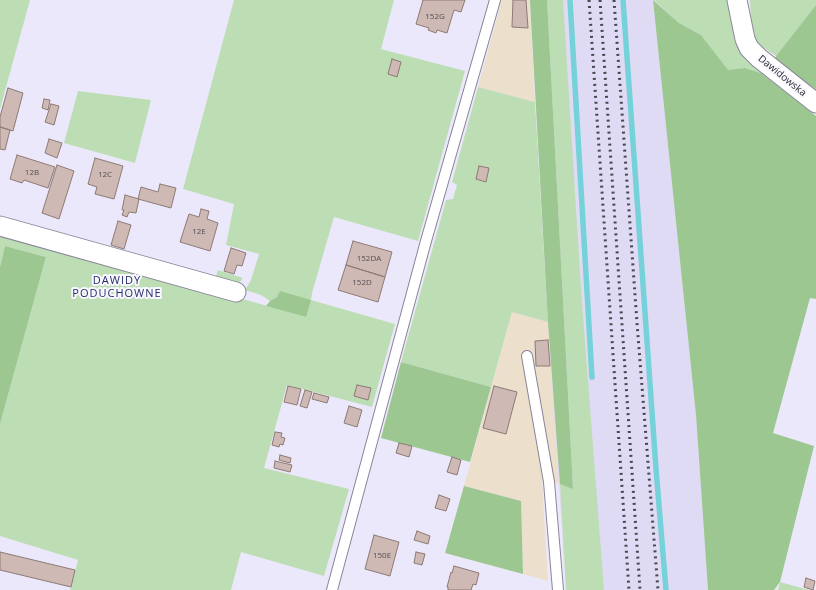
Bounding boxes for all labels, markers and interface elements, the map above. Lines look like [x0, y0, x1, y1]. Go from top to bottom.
house number: 152G [425, 12, 445, 22]
street label: Dawidowska [755, 53, 809, 99]
house number: 12B [25, 168, 39, 178]
house number: 12C [98, 170, 112, 180]
house number: 12E [192, 227, 206, 237]
house number: 152DA [357, 254, 381, 264]
district label: DAWIDY PODUCHOWNE [72, 274, 162, 300]
house number: 152D [352, 278, 372, 288]
house number: 150E [373, 551, 391, 561]

